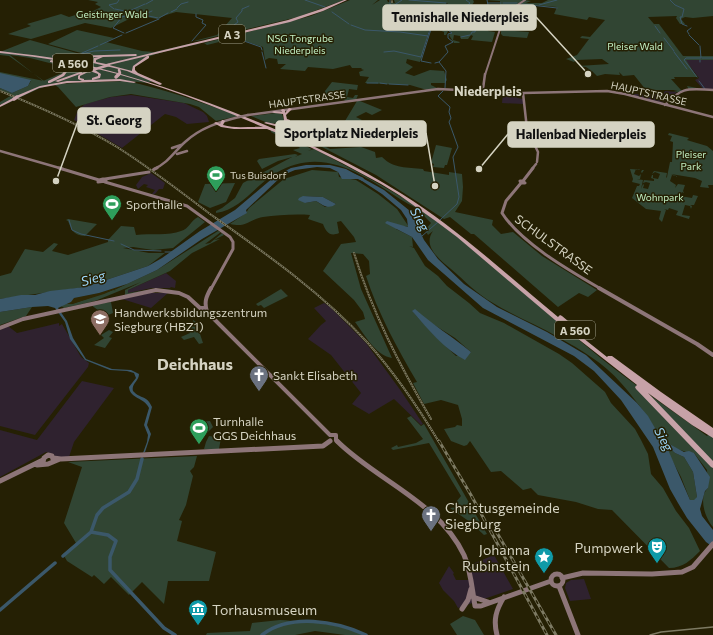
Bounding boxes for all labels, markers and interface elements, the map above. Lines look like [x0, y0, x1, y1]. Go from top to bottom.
callout: Tennishalle Niederpleis [383, 5, 536, 30]
park label: Geistinger Wald [76, 8, 148, 20]
text: Tennishalle Niederpleis [391, 9, 529, 25]
road number: A 3 [219, 25, 245, 43]
park label: NSG Tongrube Niederpleis [267, 32, 333, 56]
park label: Pleiser Wald [607, 40, 663, 52]
road number: A 560 [53, 54, 93, 72]
street label: HAUPTSTRASSE [610, 78, 688, 108]
district label: Niederpleis [454, 83, 522, 99]
street label: HAUPTSTRASSE [268, 88, 346, 110]
callout: St. Georg [78, 108, 150, 133]
text: St. Georg [86, 112, 142, 128]
callout: Sportplatz Niederpleis [276, 121, 426, 146]
callout: Hallenbad Niederpleis [508, 122, 654, 147]
text: Sportplatz Niederpleis [284, 125, 418, 141]
text: Hallenbad Niederpleis [516, 126, 646, 142]
park label: Pleiser Park [676, 148, 706, 172]
sports icon: Tus Buisdorf [205, 164, 227, 192]
place label: Tus Buisdorf [230, 169, 287, 181]
park label: Wohnpark [636, 191, 684, 203]
sports icon: Sporthalle [101, 193, 123, 221]
place label: Sporthalle [126, 197, 183, 211]
water label: Sieg [407, 204, 433, 235]
street label: SCHULSTRASSE [513, 211, 595, 277]
water label: Sieg [79, 266, 108, 289]
place label: Handwerksbildungszentrum Siegburg (HBZ1) [114, 305, 267, 333]
school or university icon: Handwerksbildungszentrum Siegburg (HBZ1) [89, 308, 111, 336]
road number: A 560 [555, 321, 595, 339]
district label: Deichhaus [157, 354, 233, 373]
church icon: Sankt Elisabeth [248, 364, 270, 392]
place label: Sankt Elisabeth [273, 368, 357, 382]
place label: Turnhalle GGS Deichhaus [213, 414, 296, 442]
sports icon: Turnhalle GGS Deichhaus [188, 417, 210, 445]
water label: Sieg [651, 424, 677, 455]
place label: Christusgemeinde Siegburg [445, 499, 560, 532]
church icon: Christusgemeinde Siegburg [420, 504, 442, 532]
theatre icon: Pumpwerk [646, 536, 668, 564]
place label: Pumpwerk [575, 539, 643, 556]
place label: Johanna Rubinstein [462, 541, 530, 574]
place icon: Johanna Rubinstein [533, 546, 555, 574]
museum icon: Torhausmuseum [187, 598, 209, 626]
place label: Torhausmuseum [212, 601, 317, 618]

